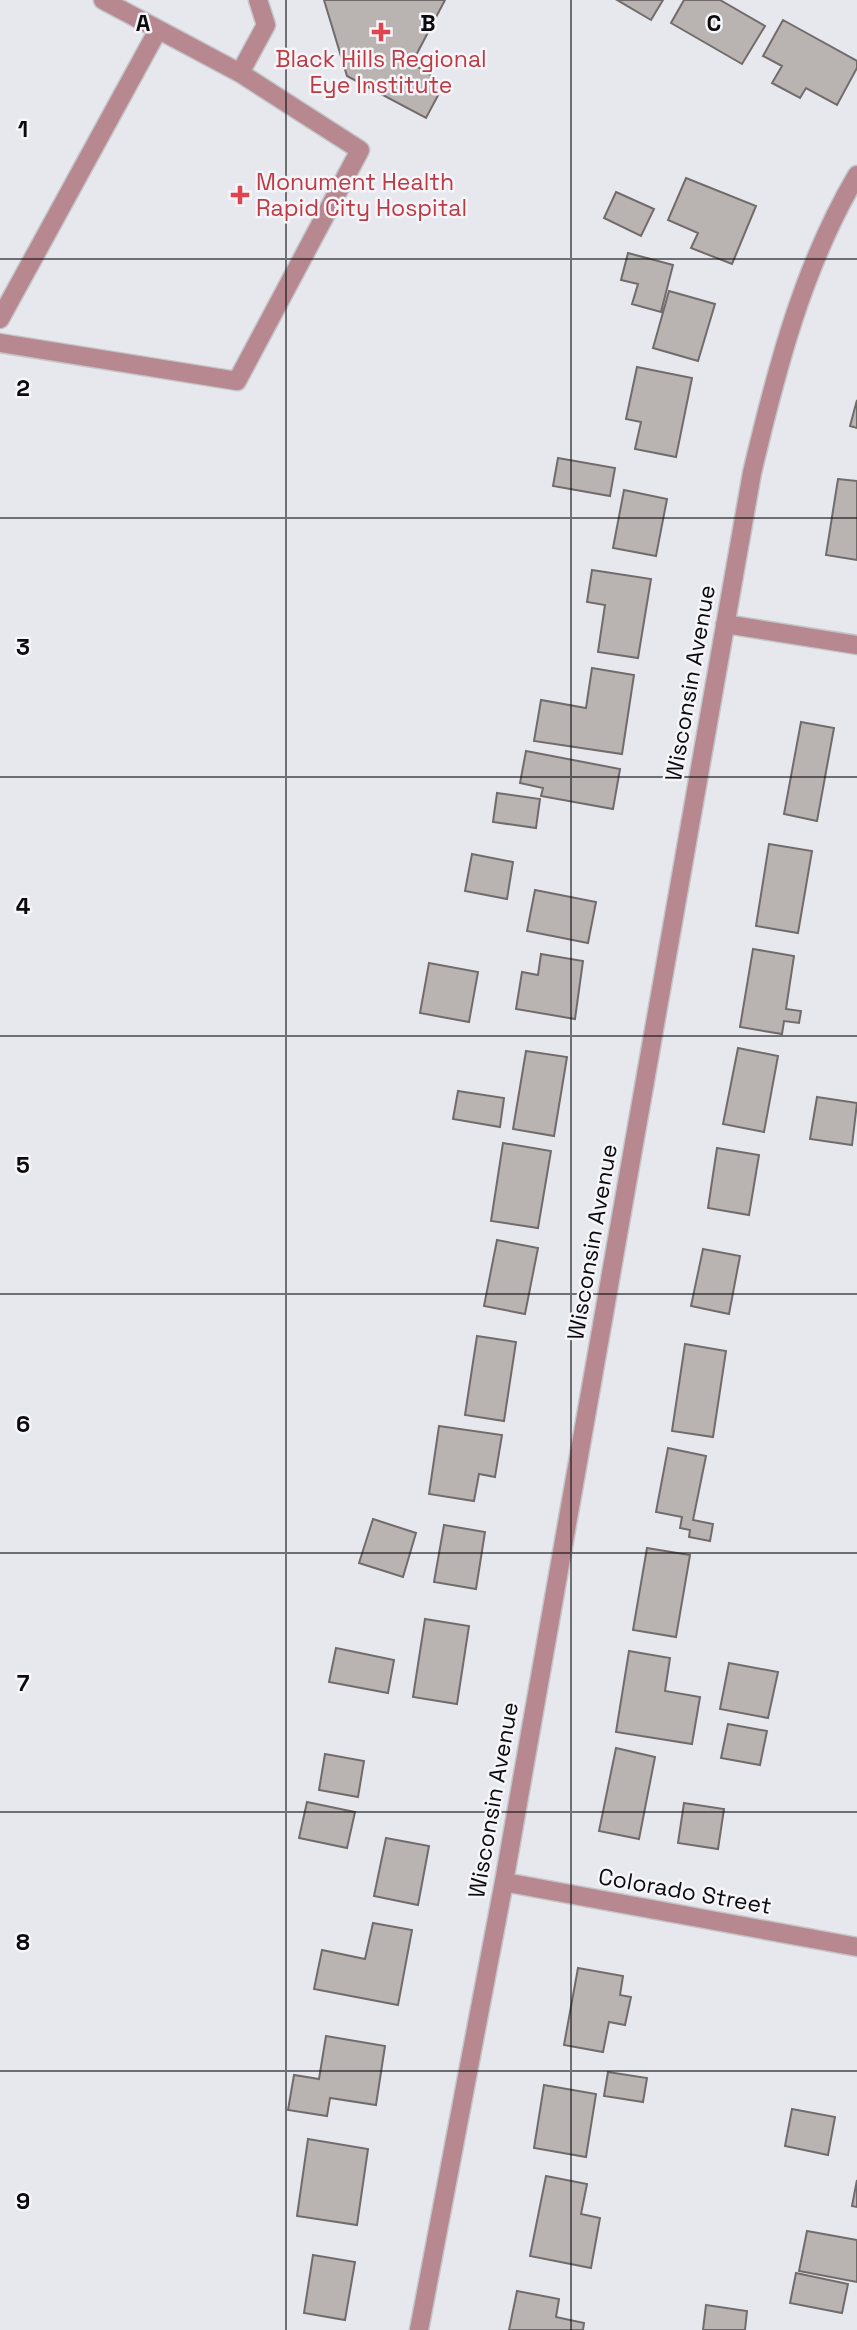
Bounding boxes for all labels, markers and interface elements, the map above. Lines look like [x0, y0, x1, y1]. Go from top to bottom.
text: A [136, 8, 151, 38]
text: B [420, 8, 436, 38]
text: C [707, 8, 721, 38]
marker: Black Hills Regional Eye Institute [371, 22, 391, 42]
place label: Black Hills Regional Eye Institute [275, 44, 487, 100]
text: 1 [18, 114, 28, 144]
place label: Monument Health Rapid City Hospital [256, 167, 467, 223]
marker: Monument Health Rapid City Hospital [230, 185, 250, 205]
text: 2 [16, 373, 30, 403]
street label: Wisconsin Avenue [658, 583, 722, 783]
text: 3 [16, 632, 30, 662]
text: 4 [16, 891, 31, 921]
street label: Wisconsin Avenue [560, 1142, 624, 1342]
text: 5 [16, 1150, 30, 1180]
text: 6 [16, 1409, 30, 1439]
text: 7 [17, 1668, 30, 1698]
street label: Wisconsin Avenue [461, 1700, 525, 1900]
street label: Colorado Street [596, 1861, 774, 1921]
text: 8 [16, 1927, 30, 1957]
text: 9 [16, 2186, 30, 2216]

